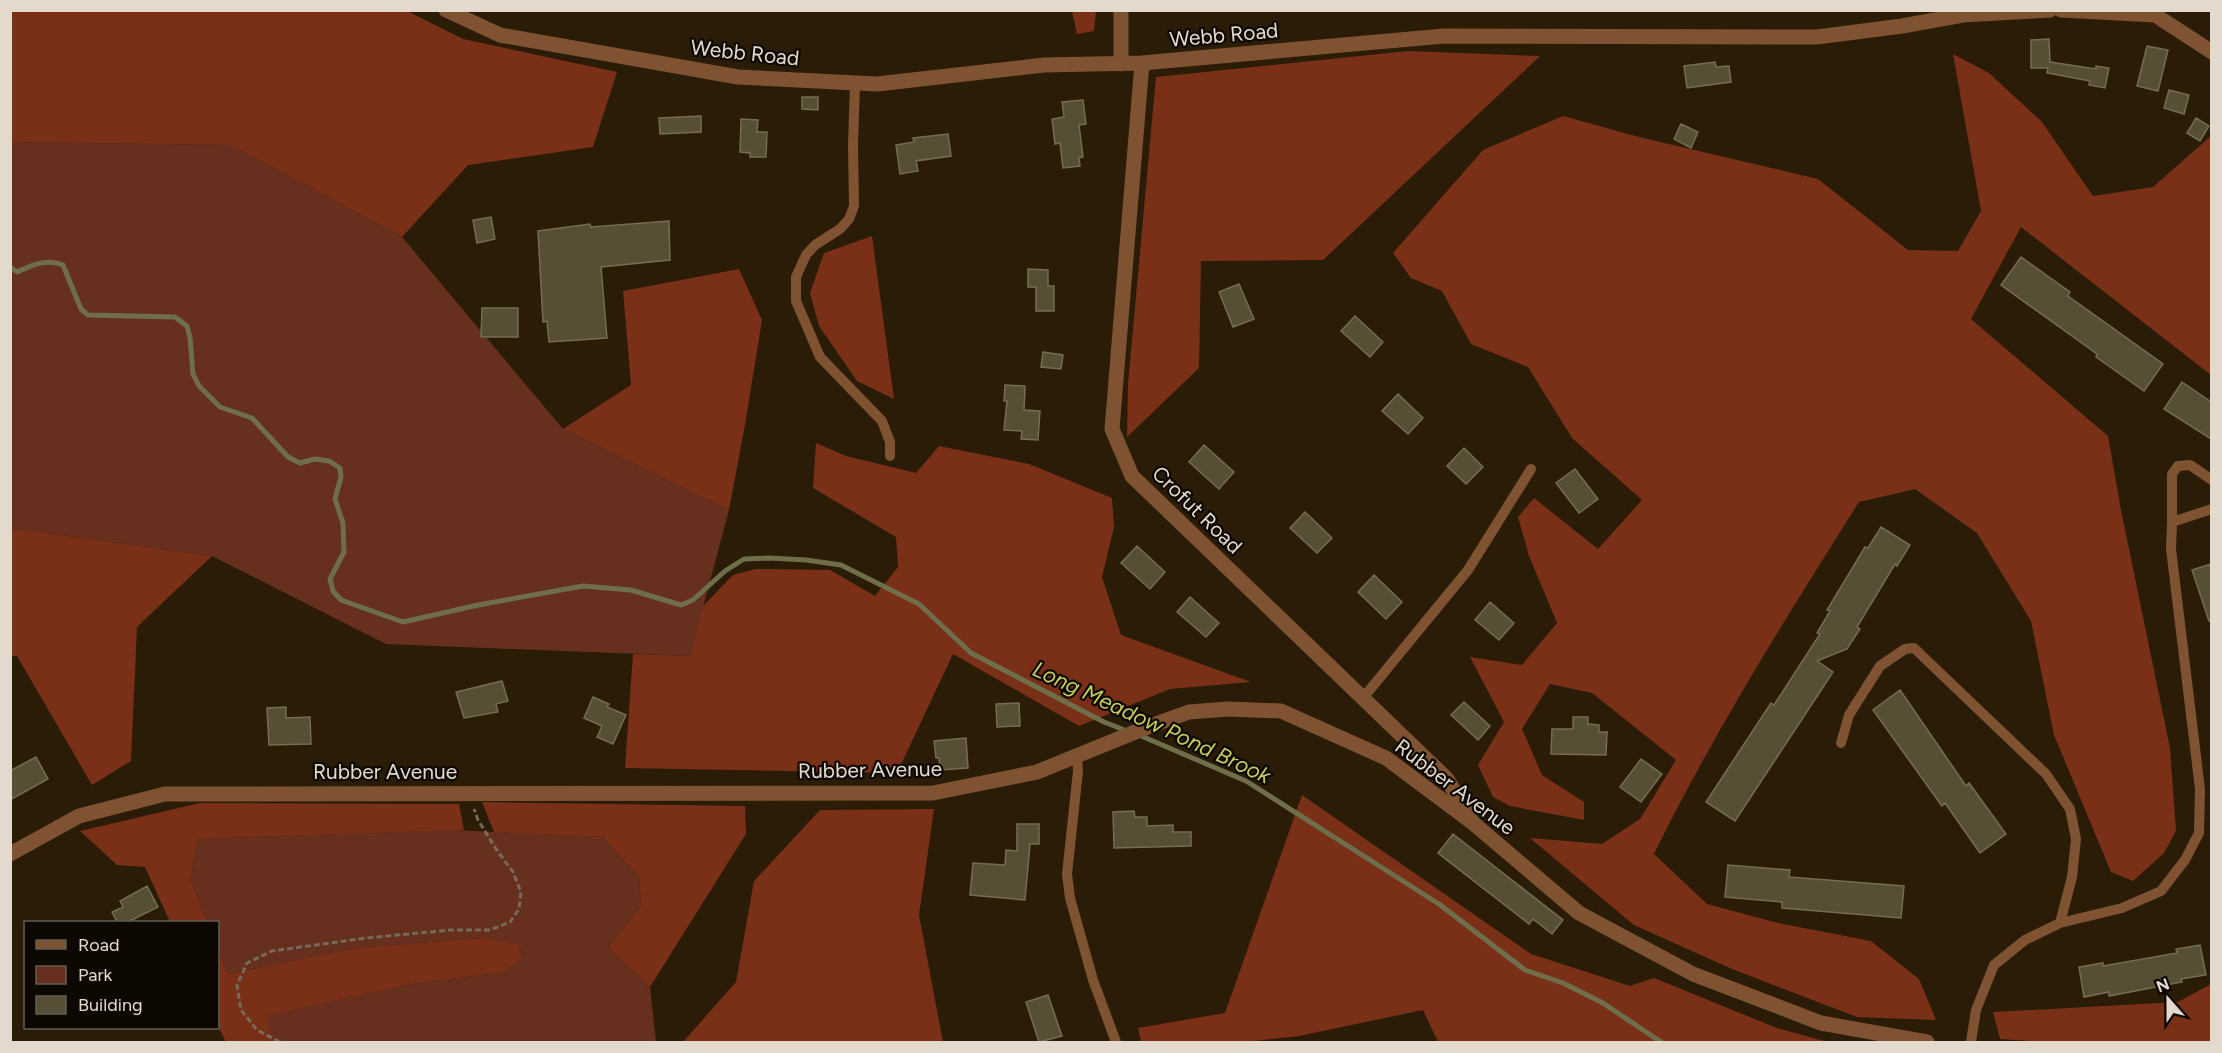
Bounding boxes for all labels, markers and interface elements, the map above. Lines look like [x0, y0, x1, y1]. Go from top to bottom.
street label: Webb Road [1169, 17, 1279, 52]
street label: Webb Road [690, 34, 801, 71]
street label: Crofut Road [1147, 461, 1248, 559]
water label: Long Meadow Pond Brook [1028, 655, 1276, 790]
street label: Rubber Avenue [1390, 733, 1520, 840]
street label: Rubber Avenue [798, 756, 942, 783]
street label: Rubber Avenue [313, 759, 457, 784]
legend [24, 921, 219, 1029]
text: Road [78, 934, 119, 956]
text: Park [78, 964, 113, 986]
north arrow [2138, 969, 2198, 1029]
text: N [2154, 974, 2172, 997]
text: Building [78, 994, 143, 1016]

